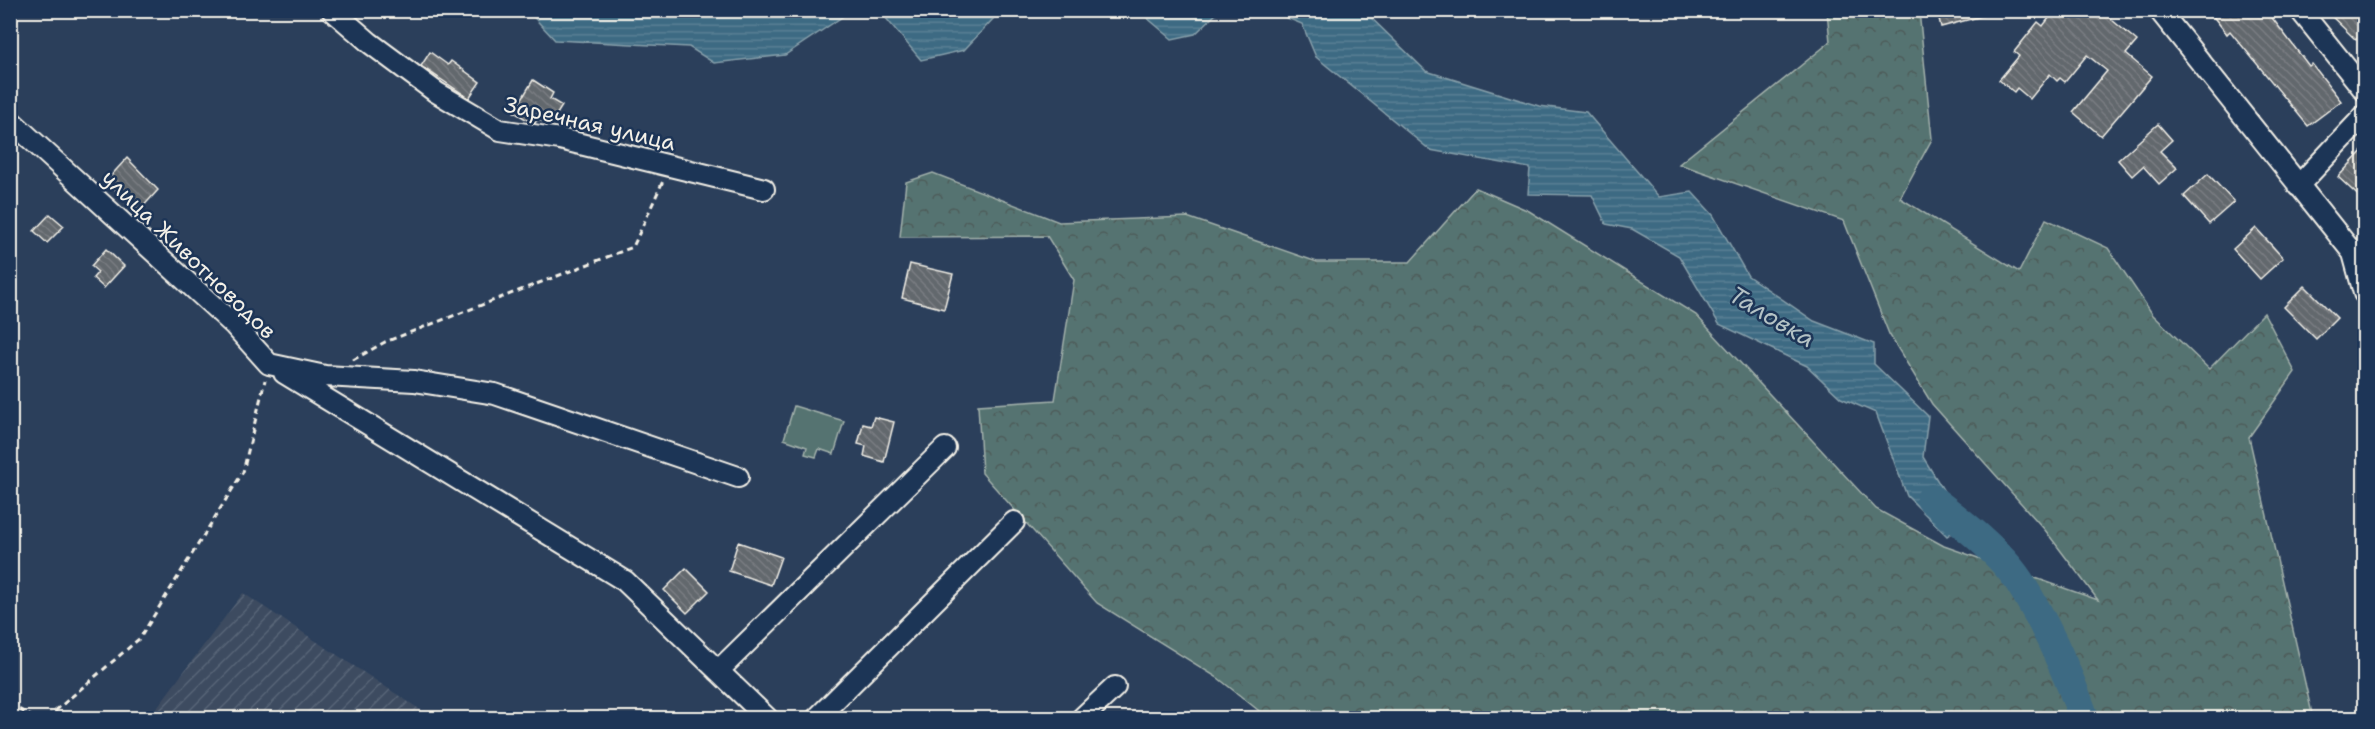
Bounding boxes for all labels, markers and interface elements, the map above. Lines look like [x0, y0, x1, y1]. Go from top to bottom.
street label: Заречная улица [501, 90, 679, 157]
street label: улица Животноводов [95, 163, 282, 345]
water label: Таловка [1723, 279, 1821, 355]

